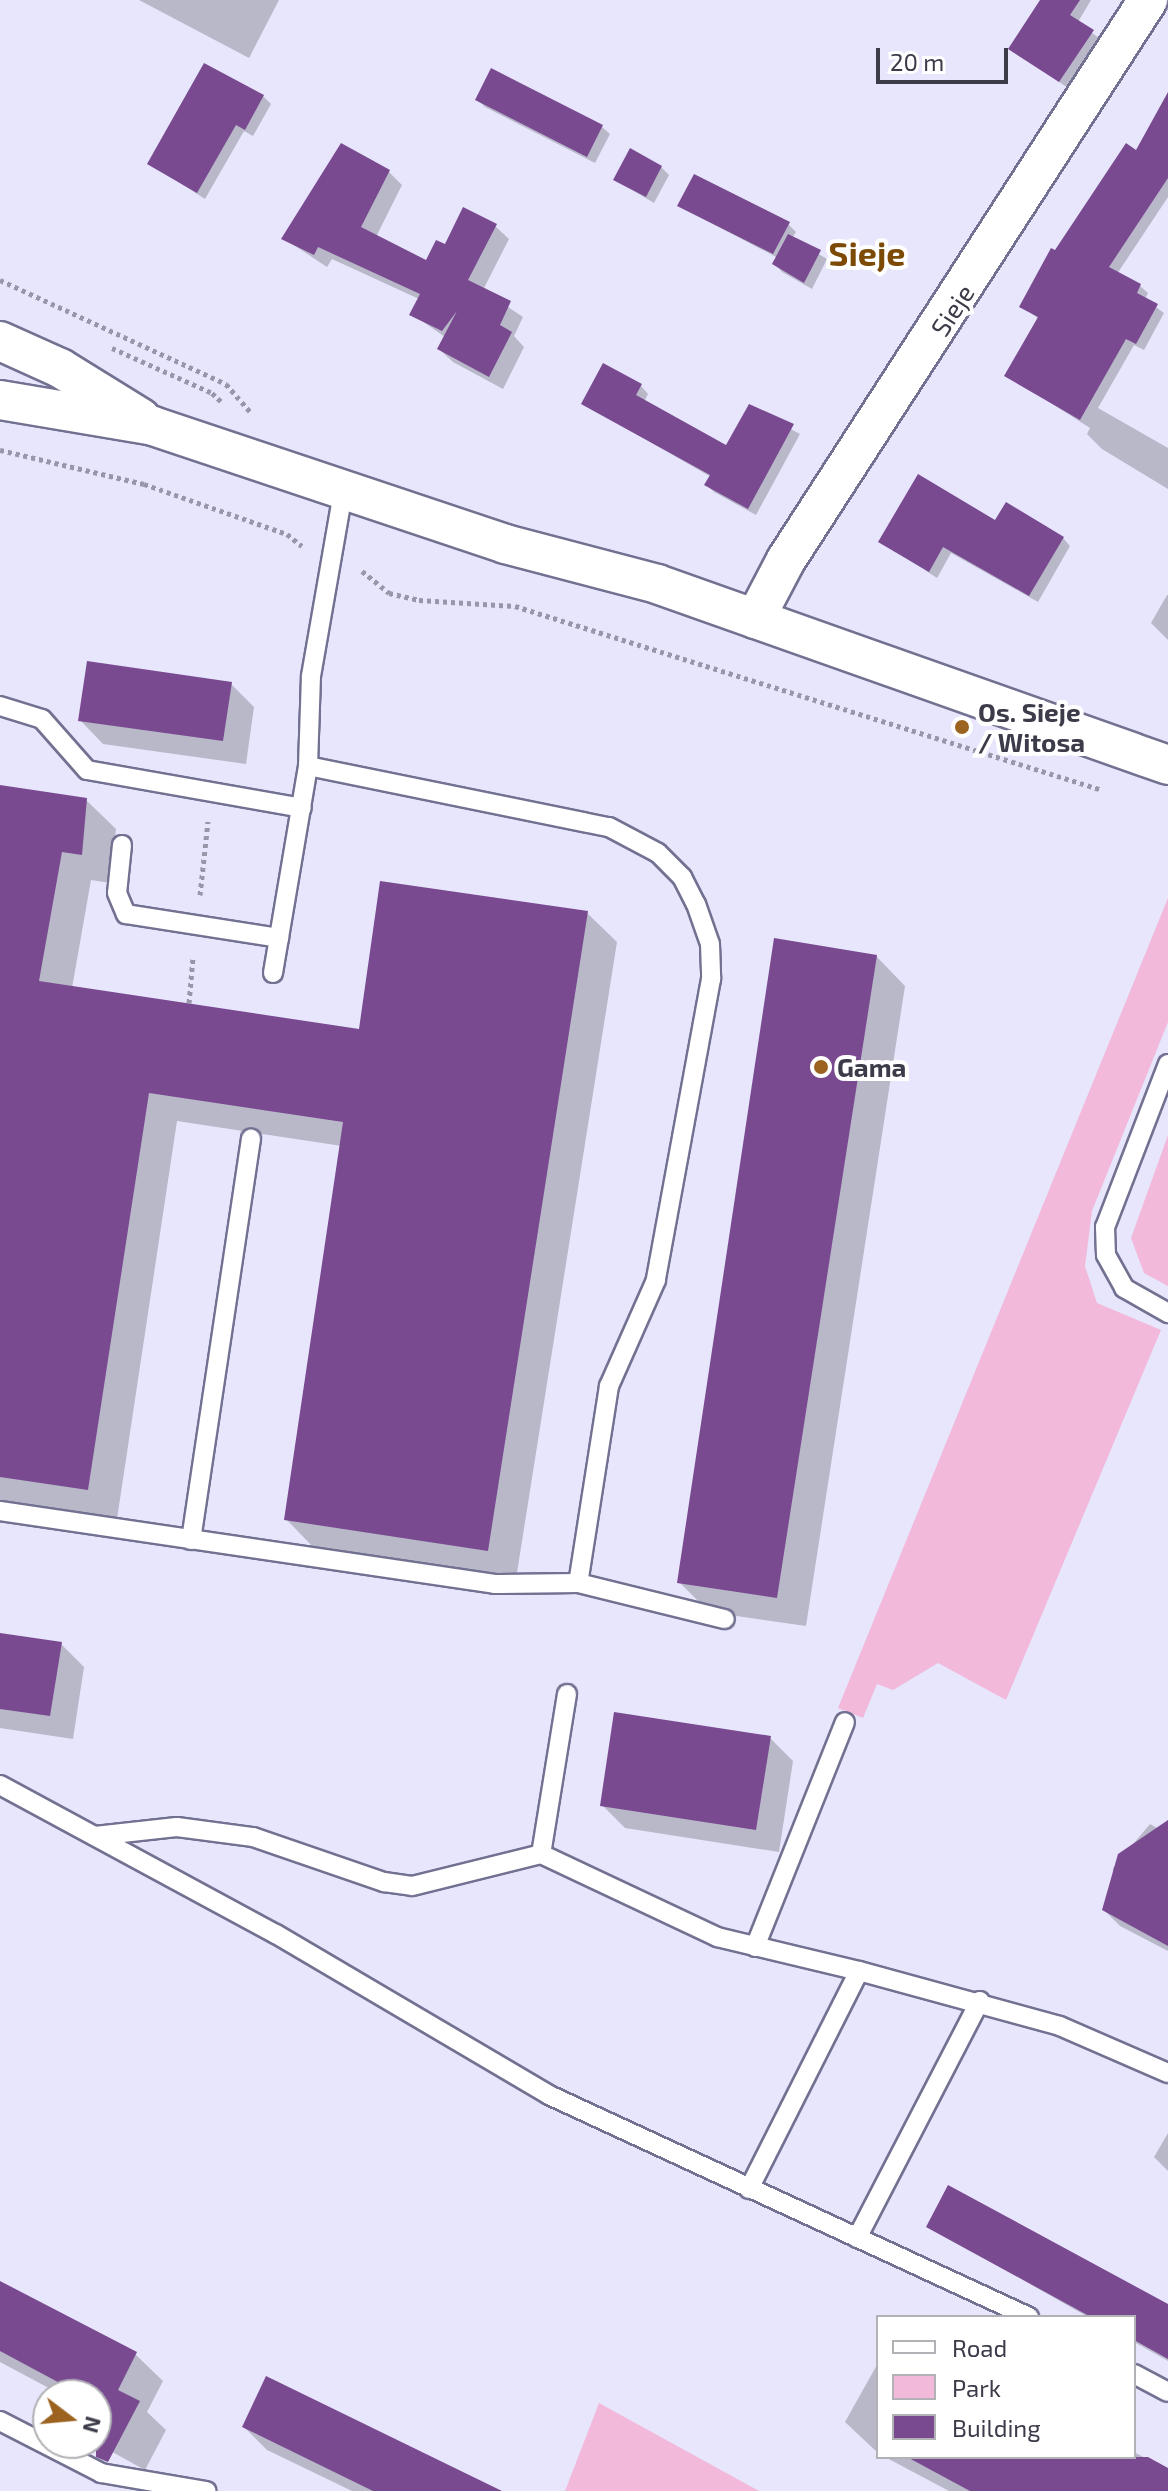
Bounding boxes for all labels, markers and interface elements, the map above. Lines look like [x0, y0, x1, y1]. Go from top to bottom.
scale bar [880, 32, 1012, 82]
text: 20 m [890, 47, 944, 76]
district label: Sieje [828, 233, 906, 273]
street label: Sieje [924, 278, 980, 342]
place label: Os. Sieje / Witosa [978, 696, 1085, 758]
marker: Os. Sieje / Witosa [953, 718, 971, 736]
place label: Gama [837, 1051, 906, 1083]
marker: Gama [812, 1058, 830, 1076]
legend [876, 2315, 1136, 2459]
text: Road [952, 2333, 1007, 2362]
text: Park [952, 2373, 1001, 2402]
north arrow [32, 2379, 112, 2459]
text: Building [952, 2413, 1041, 2442]
text: N [78, 2414, 108, 2436]

